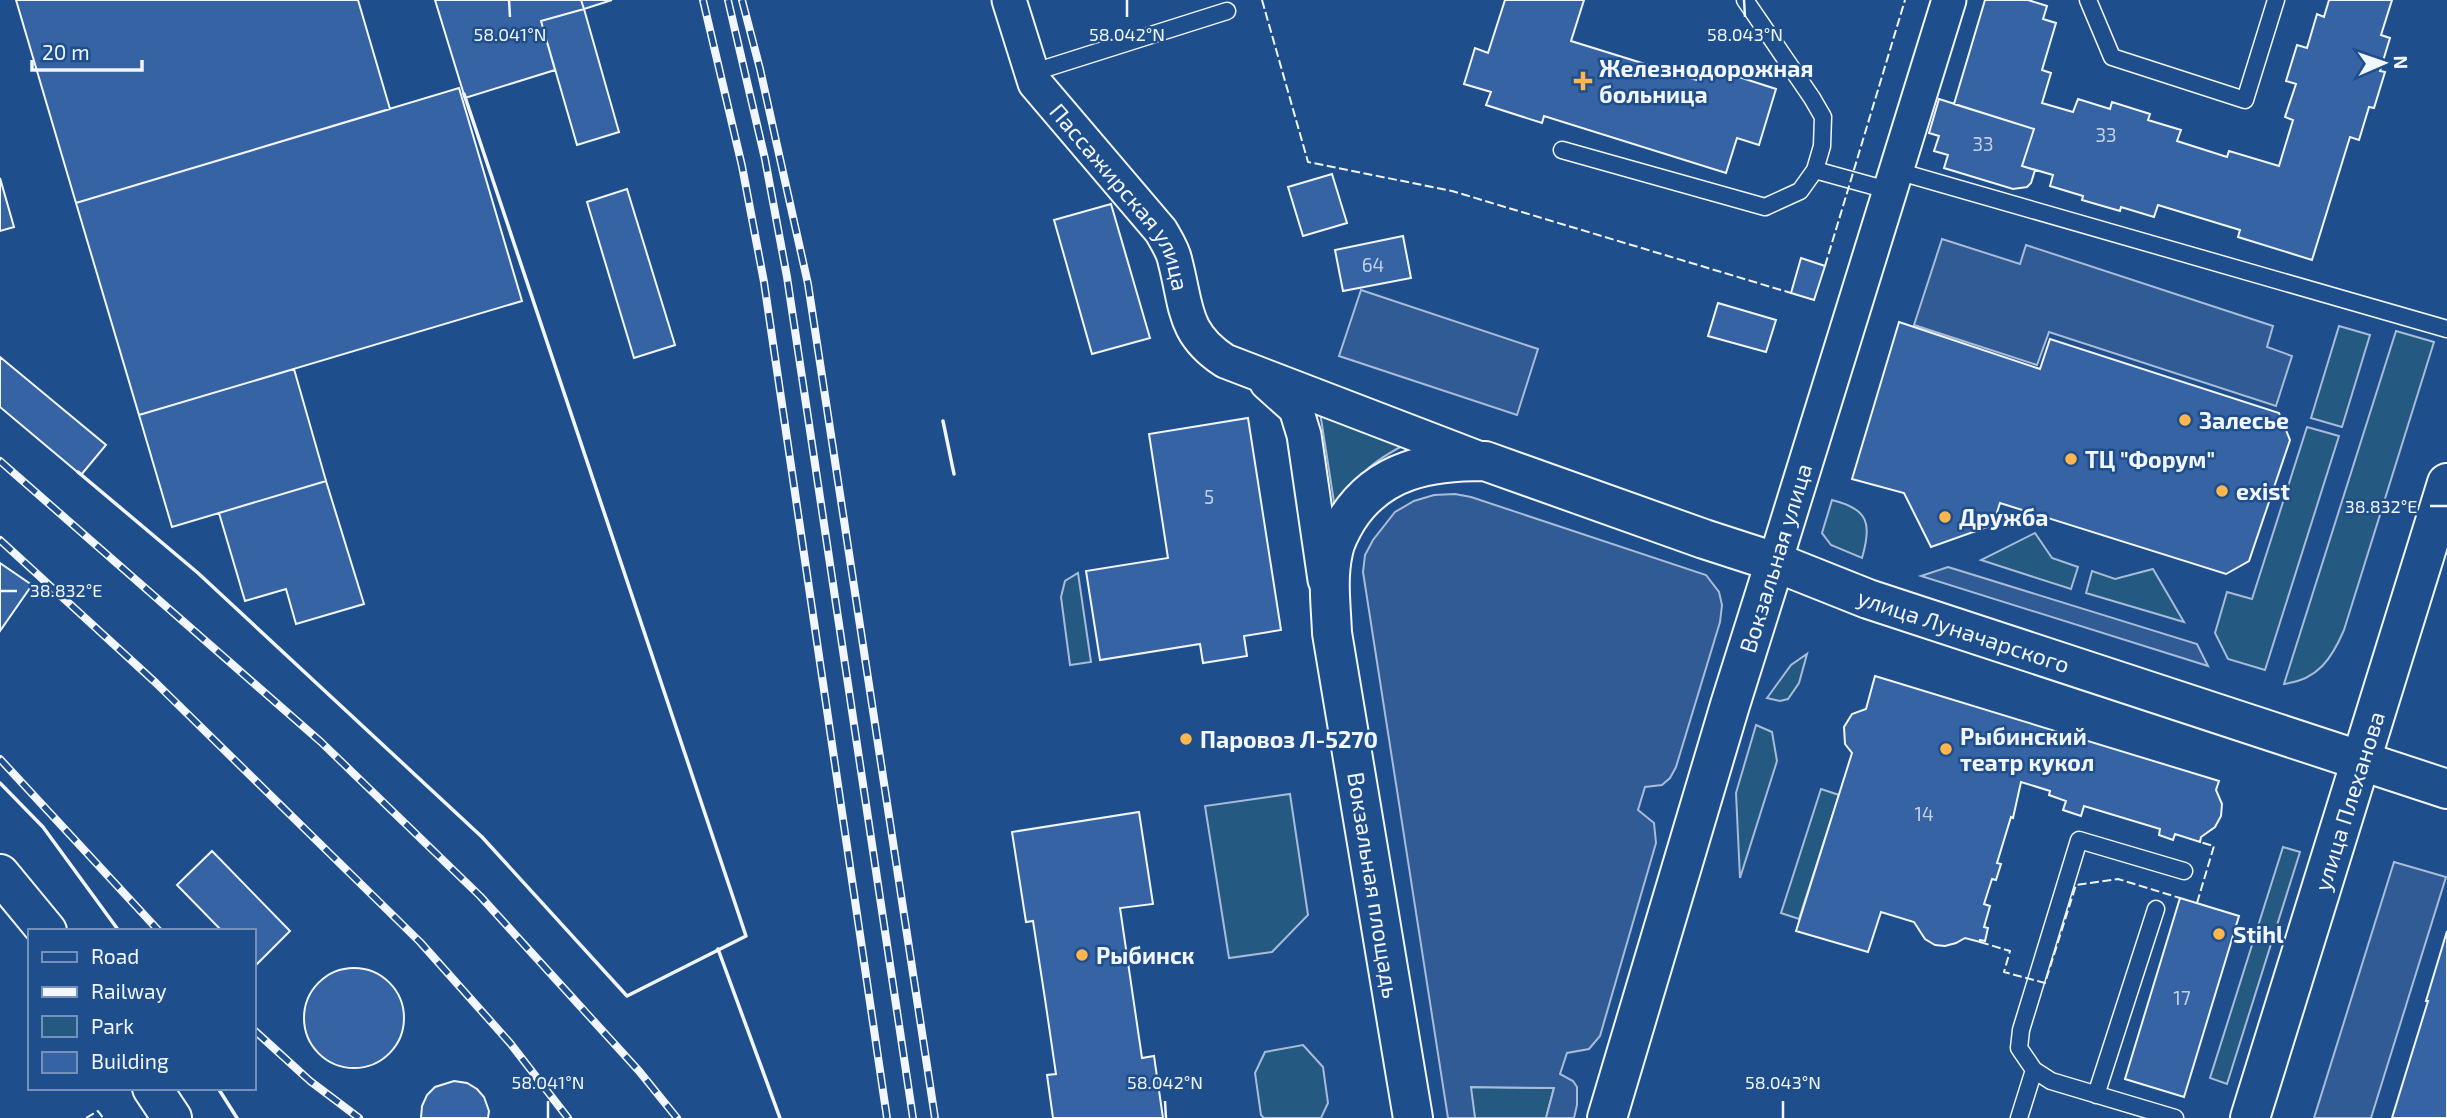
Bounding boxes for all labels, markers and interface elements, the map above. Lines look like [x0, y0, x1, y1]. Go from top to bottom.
text: 58.041°N [473, 23, 547, 45]
text: 58.042°N [1089, 23, 1165, 45]
text: 58.043°N [1707, 23, 1783, 45]
scale bar [32, 28, 142, 72]
north arrow [2349, 28, 2419, 98]
text: 20 m [42, 39, 90, 64]
place label: Железнодорожная больница [1599, 54, 1813, 108]
text: N [2390, 55, 2413, 70]
marker: Железнодорожная больница [1573, 71, 1593, 91]
street label: Пассажирская улица [1044, 97, 1195, 293]
house number: 33 [2095, 123, 2117, 146]
house number: 33 [1972, 132, 1994, 155]
house number: 64 [1362, 253, 1384, 276]
place label: Залесье [2199, 406, 2289, 434]
marker: Залесье [2177, 412, 2193, 428]
place label: ТЦ "Форум" [2085, 445, 2215, 473]
marker: ТЦ "Форум" [2063, 451, 2079, 467]
street label: Вокзальная улица [1733, 460, 1818, 656]
place label: exist [2236, 477, 2290, 505]
marker: exist [2214, 483, 2230, 499]
house number: 5 [1204, 485, 1214, 508]
text: 38.832°E [2345, 495, 2417, 517]
place label: Дружба [1959, 503, 2049, 531]
marker: Дружба [1937, 509, 1953, 525]
text: 38.832°E [30, 579, 102, 601]
street label: улица Луначарского [1853, 582, 2073, 678]
street label: улица Плеханова [2307, 708, 2390, 895]
place label: Рыбинский театр кукол [1960, 722, 2094, 776]
place label: Паровоз Л-5270 [1200, 725, 1378, 753]
marker: Паровоз Л-5270 [1178, 731, 1194, 747]
marker: Рыбинский театр кукол [1938, 741, 1954, 757]
street label: Вокзальная площадь [1342, 770, 1406, 1000]
house number: 14 [1914, 802, 1934, 825]
place label: Stihl [2233, 920, 2284, 948]
marker: Stihl [2211, 926, 2227, 942]
legend [28, 929, 256, 1090]
place label: Рыбинск [1096, 941, 1195, 969]
text: Road [91, 943, 139, 968]
marker: Рыбинск [1074, 947, 1090, 963]
text: Railway [91, 978, 167, 1003]
house number: 17 [2173, 986, 2191, 1009]
text: Park [91, 1013, 134, 1038]
text: Building [91, 1048, 169, 1073]
text: 58.041°N [511, 1071, 585, 1093]
text: 58.042°N [1127, 1071, 1203, 1093]
text: 58.043°N [1745, 1071, 1821, 1093]

